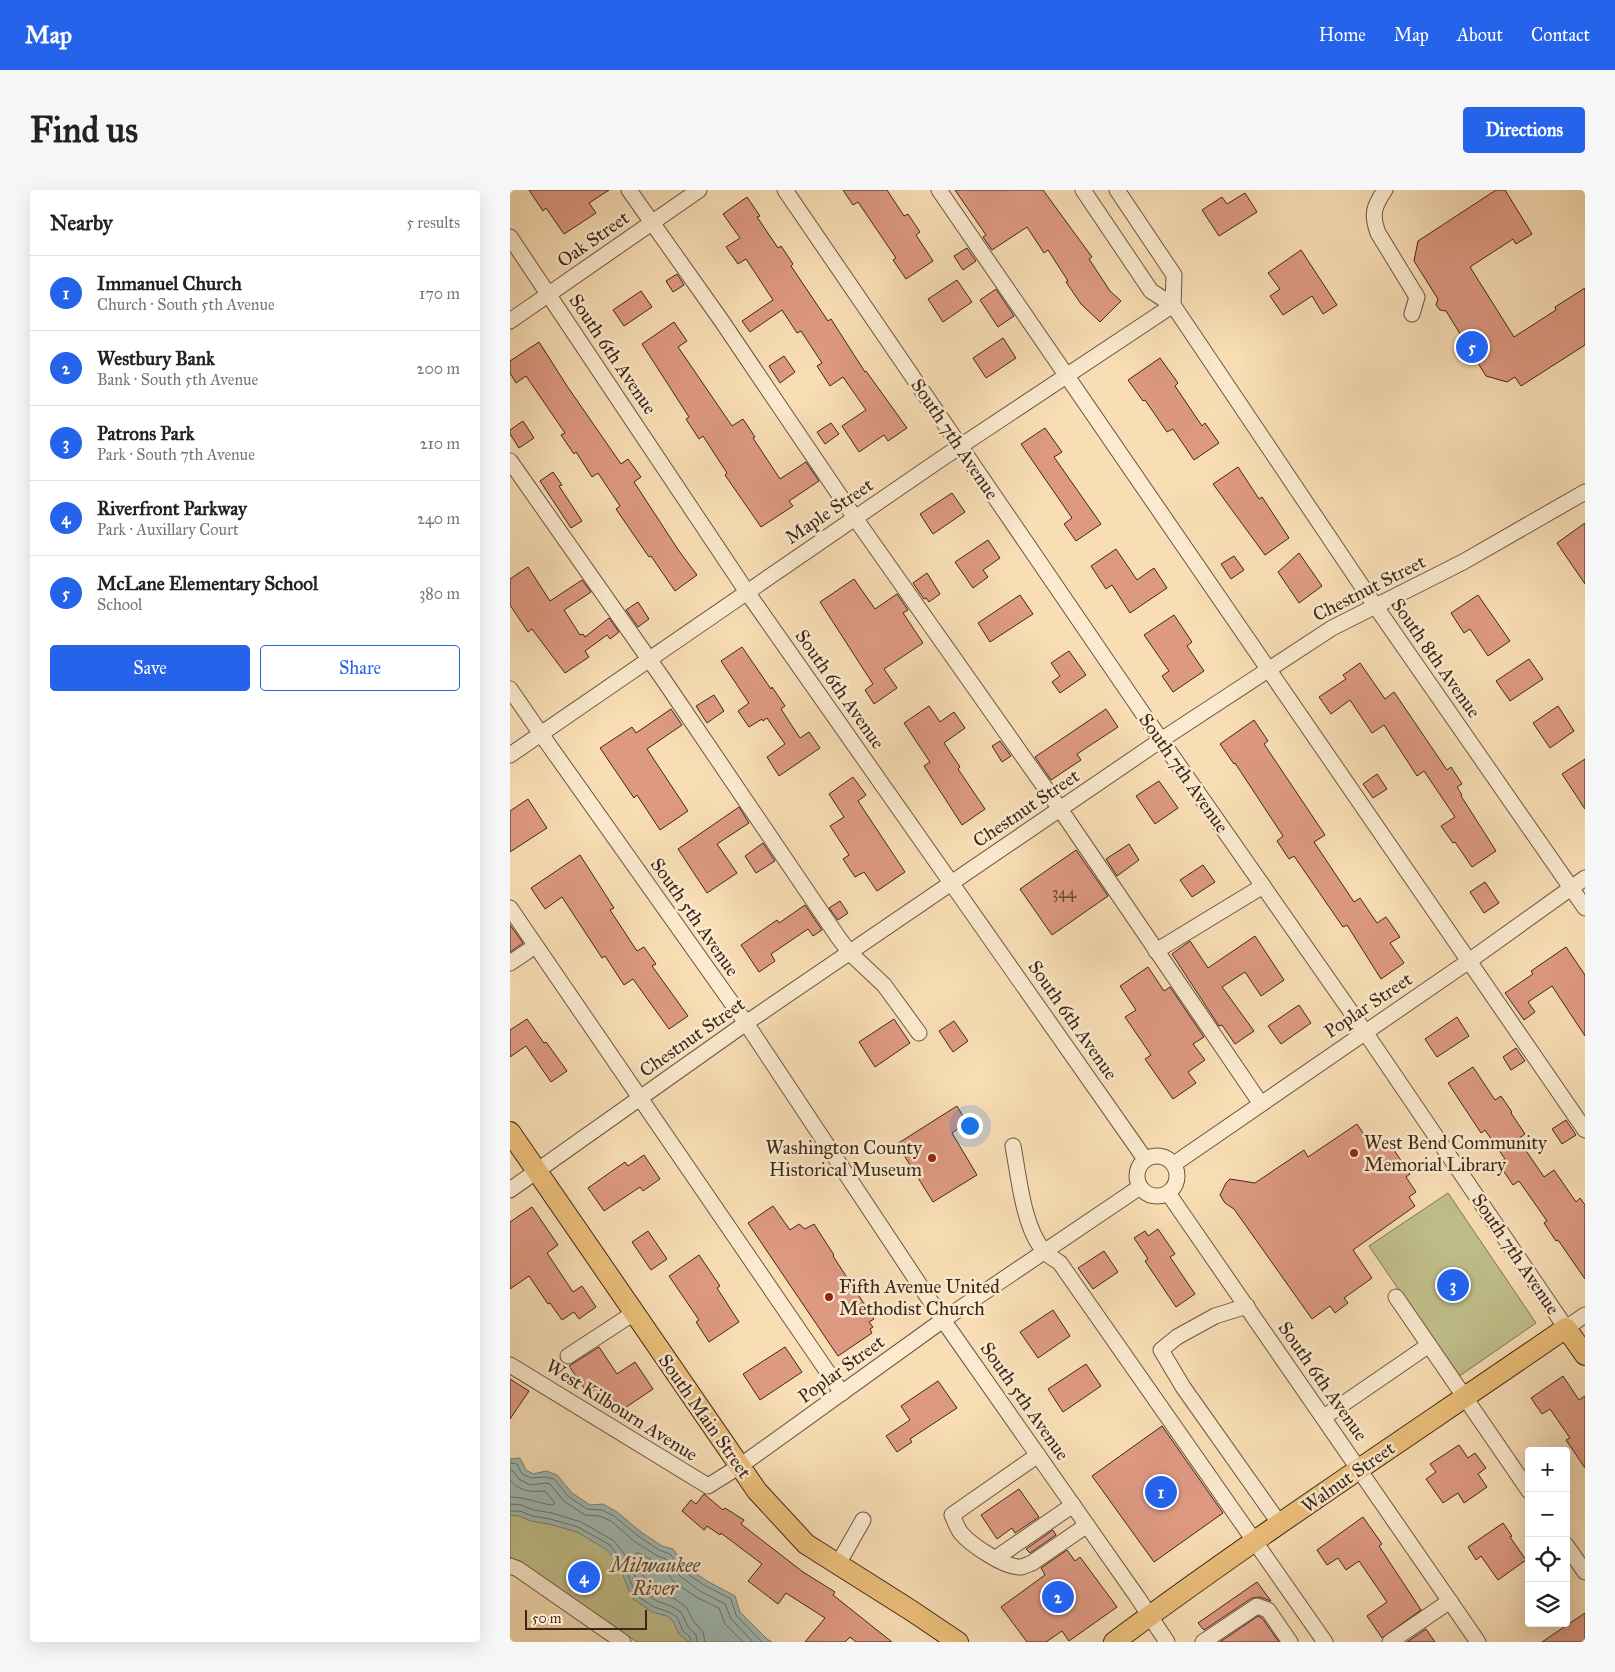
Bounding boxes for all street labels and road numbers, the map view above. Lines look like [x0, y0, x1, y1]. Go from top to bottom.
street label: Oak Street [553, 206, 634, 272]
street label: South 6th Avenue [564, 289, 662, 419]
street label: South 7th Avenue [906, 374, 1004, 504]
street label: Maple Street [781, 473, 878, 549]
street label: Chestnut Street [1309, 550, 1429, 626]
street label: South 8th Avenue [1386, 594, 1486, 722]
street label: South 6th Avenue [790, 625, 890, 753]
street label: South 7th Avenue [1134, 709, 1234, 837]
street label: Chestnut Street [968, 764, 1084, 852]
street label: South 5th Avenue [646, 853, 744, 981]
street label: South 6th Avenue [1023, 956, 1123, 1084]
street label: Poplar Street [1320, 967, 1417, 1043]
street label: Chestnut Street [635, 992, 749, 1082]
street label: South 7th Avenue [1467, 1189, 1565, 1319]
street label: South 6th Avenue [1273, 1317, 1373, 1445]
street label: Poplar Street [793, 1330, 889, 1408]
street label: South 5th Avenue [976, 1337, 1074, 1465]
street label: South Main Street [654, 1349, 757, 1483]
street label: West Kilbourn Avenue [542, 1354, 702, 1466]
street label: Walnut Street [1297, 1436, 1399, 1518]

